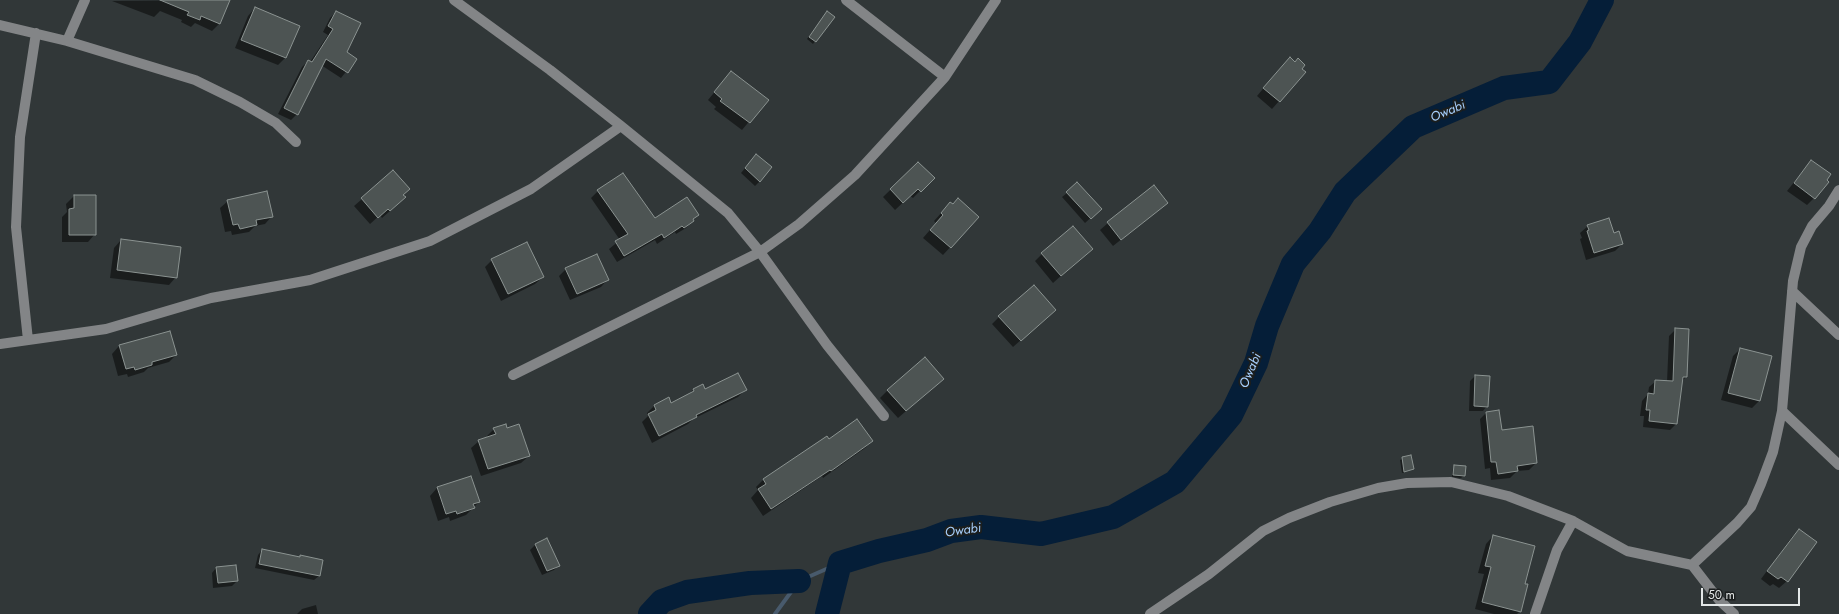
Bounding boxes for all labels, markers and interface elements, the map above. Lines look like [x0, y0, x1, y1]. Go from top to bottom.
water label: Owabi [1428, 98, 1468, 126]
water label: Owabi [1237, 351, 1265, 391]
water label: Owabi [944, 521, 982, 541]
scale bar [1703, 580, 1802, 606]
text: 50 m [1708, 586, 1735, 604]

